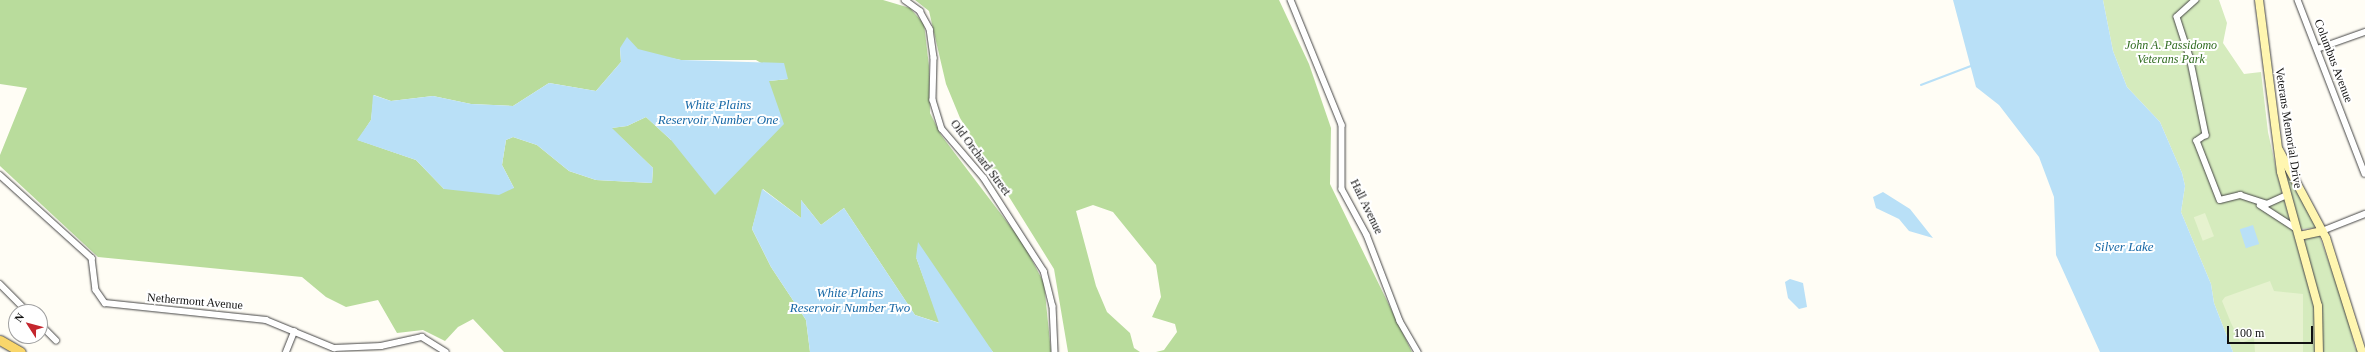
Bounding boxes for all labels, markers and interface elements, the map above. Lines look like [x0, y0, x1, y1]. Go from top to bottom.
street label: Columbus Avenue [2310, 17, 2356, 105]
park label: John A. Passidomo Veterans Park [2125, 39, 2217, 67]
street label: Veterans Memorial Drive [2271, 67, 2305, 189]
water label: White Plains Reservoir Number One [658, 98, 778, 129]
street label: Old Orchard Street [947, 117, 1013, 199]
street label: Hall Avenue [1346, 177, 1386, 237]
water label: Silver Lake [2095, 239, 2153, 255]
water label: White Plains Reservoir Number Two [790, 286, 910, 317]
street label: Nethermont Avenue [146, 291, 244, 313]
north arrow [8, 304, 48, 344]
text: N [12, 311, 26, 324]
scale bar [2229, 318, 2315, 344]
text: 100 m [2234, 326, 2264, 340]

